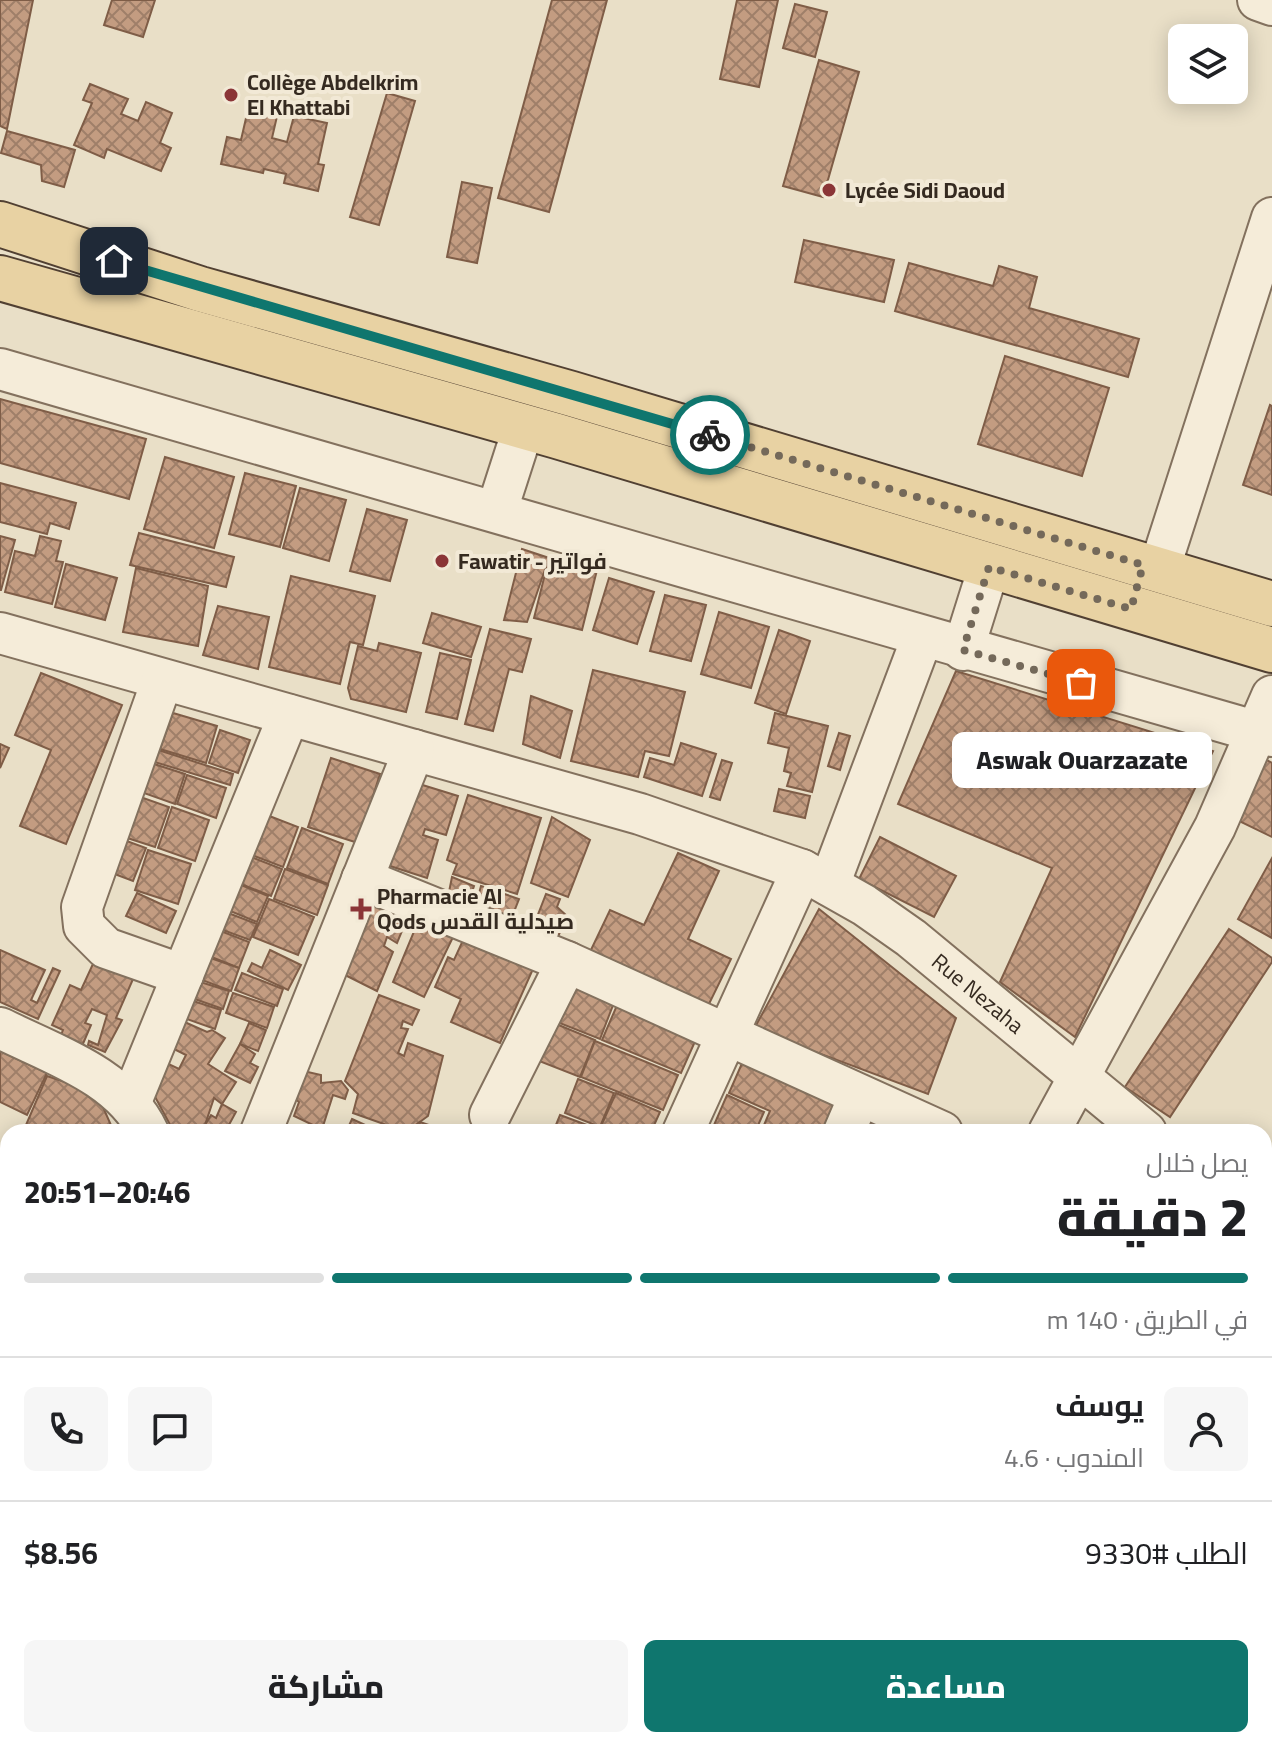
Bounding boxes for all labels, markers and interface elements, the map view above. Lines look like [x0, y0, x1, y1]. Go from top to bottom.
map controls [1168, 24, 1248, 104]
button: layers [1168, 24, 1248, 104]
place label: Collège Abdelkrim El Khattabi [247, 61, 418, 128]
marker: Collège Abdelkrim El Khattabi [222, 86, 240, 104]
place label: Lycée Sidi Daoud [845, 169, 1005, 211]
marker: Lycée Sidi Daoud [820, 181, 838, 199]
pin [80, 227, 148, 295]
icon: home [92, 239, 136, 283]
courier [670, 395, 750, 475]
icon: bike [688, 413, 732, 457]
place label: Fawatir - فواتير [458, 540, 607, 582]
marker: Fawatir - فواتير [433, 552, 451, 570]
pin [1047, 649, 1115, 717]
icon: bag [1059, 661, 1103, 705]
callout: Aswak Ouarzazate [951, 731, 1211, 787]
text: Aswak Ouarzazate [976, 735, 1188, 784]
place label: Pharmacie Al Qods صيدلية القدس [377, 875, 574, 942]
marker: Pharmacie Al Qods صيدلية القدس [352, 900, 370, 918]
street label: Rue Nezaha [922, 942, 1034, 1045]
text: يصل خلال [1146, 1138, 1248, 1187]
text: 20:46–20:51 [24, 1164, 190, 1220]
text: 2 دقيقة [1057, 1168, 1248, 1266]
text: في الطريق · 140 m [1047, 1295, 1248, 1344]
text: يوسف [1055, 1377, 1144, 1433]
button: phone [24, 1387, 108, 1471]
button: chat [128, 1387, 212, 1471]
button: person [1164, 1387, 1248, 1471]
text: المندوب · 4.6 [1004, 1433, 1144, 1482]
text: $8.56 [24, 1525, 98, 1581]
text: الطلب #9330 [1085, 1525, 1248, 1581]
button: مشاركة [24, 1640, 628, 1732]
button: مساعدة [644, 1640, 1248, 1732]

